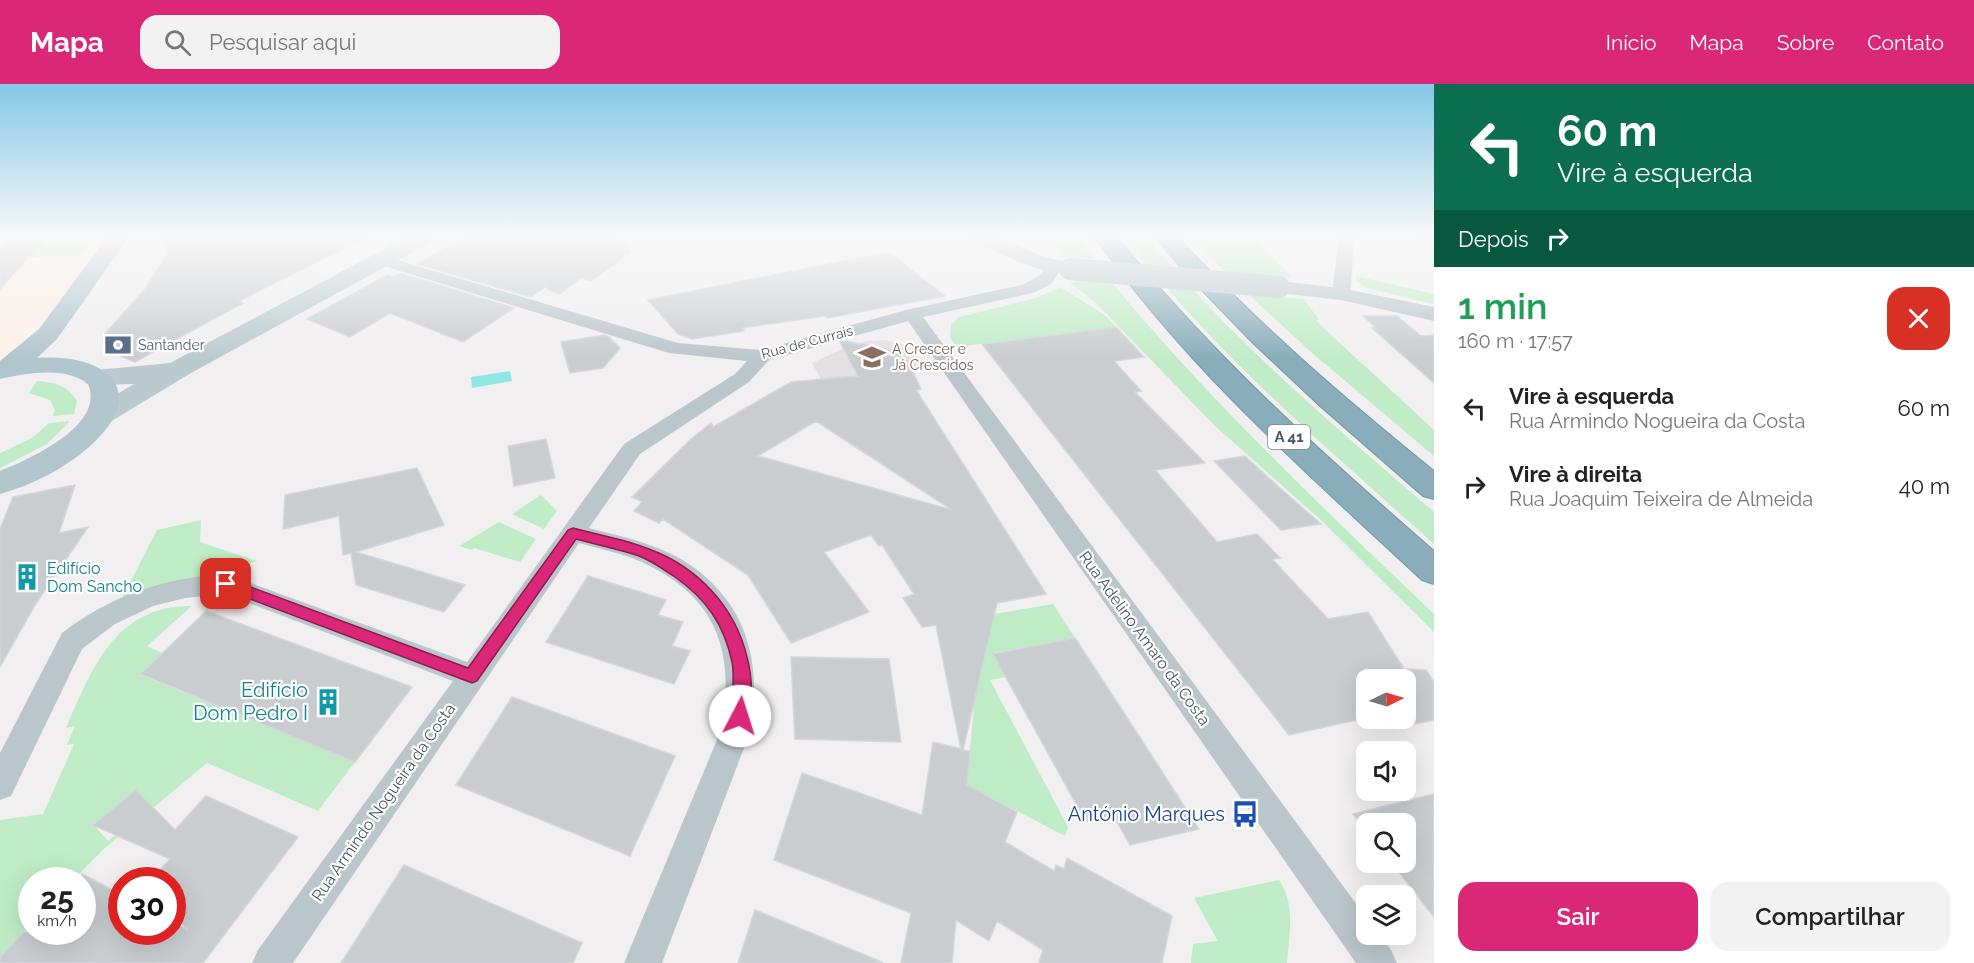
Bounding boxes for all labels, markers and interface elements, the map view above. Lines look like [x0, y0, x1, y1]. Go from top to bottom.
search box [140, 15, 560, 69]
text: Mapa [30, 26, 104, 59]
icon: search [161, 26, 194, 59]
text: Pesquisar aqui [209, 29, 356, 55]
text: Início [1606, 30, 1656, 55]
text: Mapa [1689, 30, 1744, 55]
text: Sobre [1777, 30, 1834, 55]
text: Contato [1867, 30, 1944, 55]
text: 60 m [1557, 107, 1657, 156]
icon: left [1458, 108, 1536, 186]
text: Vire à esquerda [1557, 157, 1753, 188]
icon: right [1541, 222, 1574, 255]
text: Depois [1458, 226, 1529, 252]
text: 1 min [1458, 285, 1547, 327]
button: close [1887, 287, 1950, 350]
street label: Rua de Currais [759, 322, 855, 362]
text: 160 m · 17:57 [1458, 329, 1573, 353]
bank icon: Santander [103, 330, 133, 360]
place label: Santander [138, 337, 205, 353]
place label: A Crescer e Já Crescidos [892, 341, 974, 373]
school or university icon: A Crescer e Já Crescidos [857, 342, 887, 372]
text: Vire à esquerda [1509, 383, 1674, 409]
icon: left [1458, 392, 1491, 425]
text: 60 m [1897, 395, 1950, 421]
text: Rua Armindo Nogueira da Costa [1509, 409, 1805, 433]
road number: A 41 [1268, 425, 1310, 449]
text: Vire à direita [1509, 461, 1642, 487]
icon: right [1458, 470, 1491, 503]
text: 40 m [1899, 473, 1950, 499]
text: Rua Joaquim Teixeira de Almeida [1509, 487, 1813, 511]
street label: Rua Adelino Amaro da Costa [1075, 548, 1214, 729]
pin [200, 558, 251, 609]
place label: Edifício Dom Sancho [47, 559, 142, 596]
building icon: Edifício Dom Sancho [12, 562, 42, 592]
icon: arrive [209, 567, 242, 600]
north arrow [1356, 669, 1416, 729]
map controls [1356, 669, 1416, 945]
place label: Edifício Dom Pedro I [193, 678, 308, 725]
position arrow [708, 684, 772, 748]
building icon: Edifício Dom Pedro I [313, 687, 343, 717]
street label: Rua Armindo Nogueira da Costa [308, 700, 459, 905]
button: sound [1356, 741, 1416, 801]
bus stop icon: António Marques [1230, 799, 1260, 829]
place label: António Marques [1068, 802, 1225, 826]
button: search [1356, 813, 1416, 873]
speed limit sign: 30 [108, 867, 186, 945]
text: 25 [40, 881, 74, 916]
button: Sair [1458, 882, 1698, 951]
button: Compartilhar [1710, 882, 1950, 951]
button: layers [1356, 885, 1416, 945]
text: km/h [37, 912, 77, 930]

